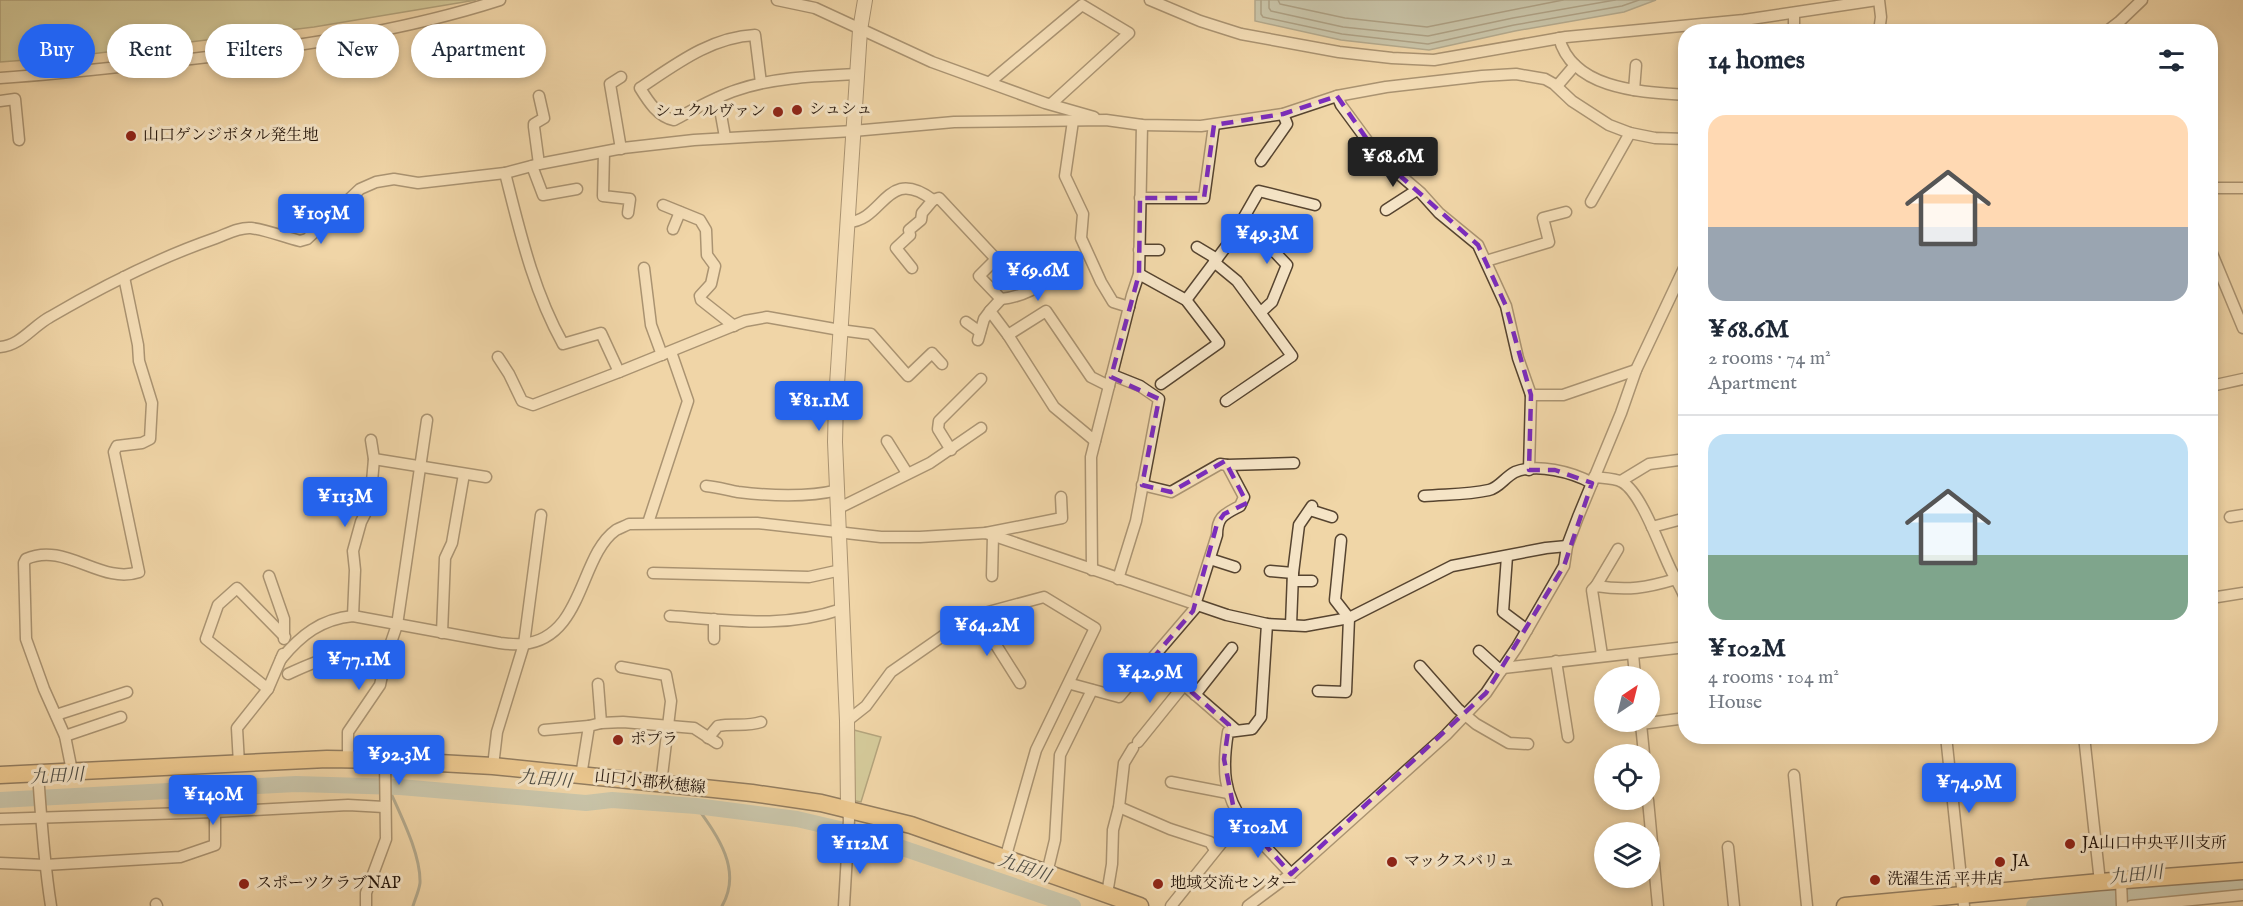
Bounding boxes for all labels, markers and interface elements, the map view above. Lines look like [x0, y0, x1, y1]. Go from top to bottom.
chip: Buy [18, 24, 95, 78]
chip: Rent [107, 24, 193, 78]
chip: Filters [205, 24, 304, 78]
chip: New [316, 24, 399, 78]
chip: Apartment [411, 24, 546, 78]
text: 14 homes [1708, 44, 1805, 77]
icon: filters [2155, 44, 2188, 77]
place label: シュシュ [809, 100, 872, 120]
place label: シュクルヴァン [655, 102, 766, 122]
marker: シュシュ [790, 103, 804, 117]
marker: シュクルヴァン [771, 105, 785, 119]
place label: 山口ゲンジボタル発生地 [143, 126, 318, 146]
marker: 山口ゲンジボタル発生地 [124, 129, 138, 143]
pin: ¥68.6M [1344, 137, 1442, 188]
text: ¥68.6M [1362, 144, 1424, 169]
icon: home [1894, 154, 2002, 262]
pin: ¥105M [279, 194, 363, 245]
text: ¥105M [292, 201, 350, 226]
pin: ¥49.3M [1218, 214, 1316, 265]
text: ¥49.3M [1235, 221, 1299, 246]
pin: ¥69.6M [989, 251, 1087, 302]
text: ¥69.6M [1006, 258, 1070, 283]
text: ¥68.6M [1708, 313, 1789, 346]
text: 2 rooms · 74 m² [1708, 346, 1831, 371]
text: Apartment [1708, 371, 1797, 396]
pin: ¥81.1M [770, 381, 868, 432]
text: ¥81.1M [789, 388, 849, 413]
icon: home [1894, 473, 2002, 581]
pin: ¥113M [303, 477, 387, 528]
text: ¥113M [317, 484, 373, 509]
pin: ¥64.2M [938, 606, 1036, 657]
text: ¥64.2M [954, 613, 1020, 638]
text: ¥102M [1708, 632, 1786, 665]
pin: ¥77.1M [310, 640, 408, 691]
text: ¥77.1M [327, 647, 391, 672]
pin: ¥42.9M [1101, 653, 1199, 704]
text: ¥42.9M [1117, 660, 1183, 685]
text: 4 rooms · 104 m² [1708, 665, 1839, 690]
north arrow [1594, 666, 1660, 732]
map controls [1594, 666, 1660, 888]
text: House [1708, 690, 1762, 715]
place label: ポプラ [630, 730, 678, 750]
marker: ポプラ [611, 733, 625, 747]
pin: ¥92.3M [350, 735, 448, 786]
text: ¥92.3M [367, 742, 431, 767]
button: locate [1594, 744, 1660, 810]
pin: ¥74.9M [1920, 763, 2018, 814]
water label: 九田川 [29, 764, 87, 790]
water label: 九田川 [517, 766, 575, 794]
street label: 山口小郡秋穂線 [593, 767, 707, 799]
text: ¥74.9M [1936, 770, 2002, 795]
pin: ¥140M [171, 775, 255, 826]
text: ¥140M [183, 782, 243, 807]
pin: ¥102M [1216, 808, 1300, 859]
text: ¥102M [1228, 815, 1288, 840]
button: layers [1594, 822, 1660, 888]
pin: ¥112M [818, 824, 902, 875]
text: ¥112M [831, 831, 889, 856]
place label: JA山口中央平川支所 [2080, 834, 2227, 854]
marker: JA山口中央平川支所 [2063, 837, 2077, 851]
water label: 九田川 [995, 849, 1055, 889]
place label: マックスバリュ [1404, 852, 1515, 872]
place label: JA [2010, 852, 2030, 872]
marker: マックスバリュ [1385, 855, 1399, 869]
marker: JA [1993, 855, 2007, 869]
water label: 九田川 [2108, 862, 2166, 890]
place label: 洗濯生活 平井店 [1887, 870, 2003, 890]
marker: 洗濯生活 平井店 [1868, 873, 1882, 887]
place label: スポーツクラブNAP [256, 874, 401, 894]
place label: 地域交流センター [1170, 874, 1297, 894]
marker: スポーツクラブNAP [237, 877, 251, 891]
marker: 地域交流センター [1151, 877, 1165, 891]

